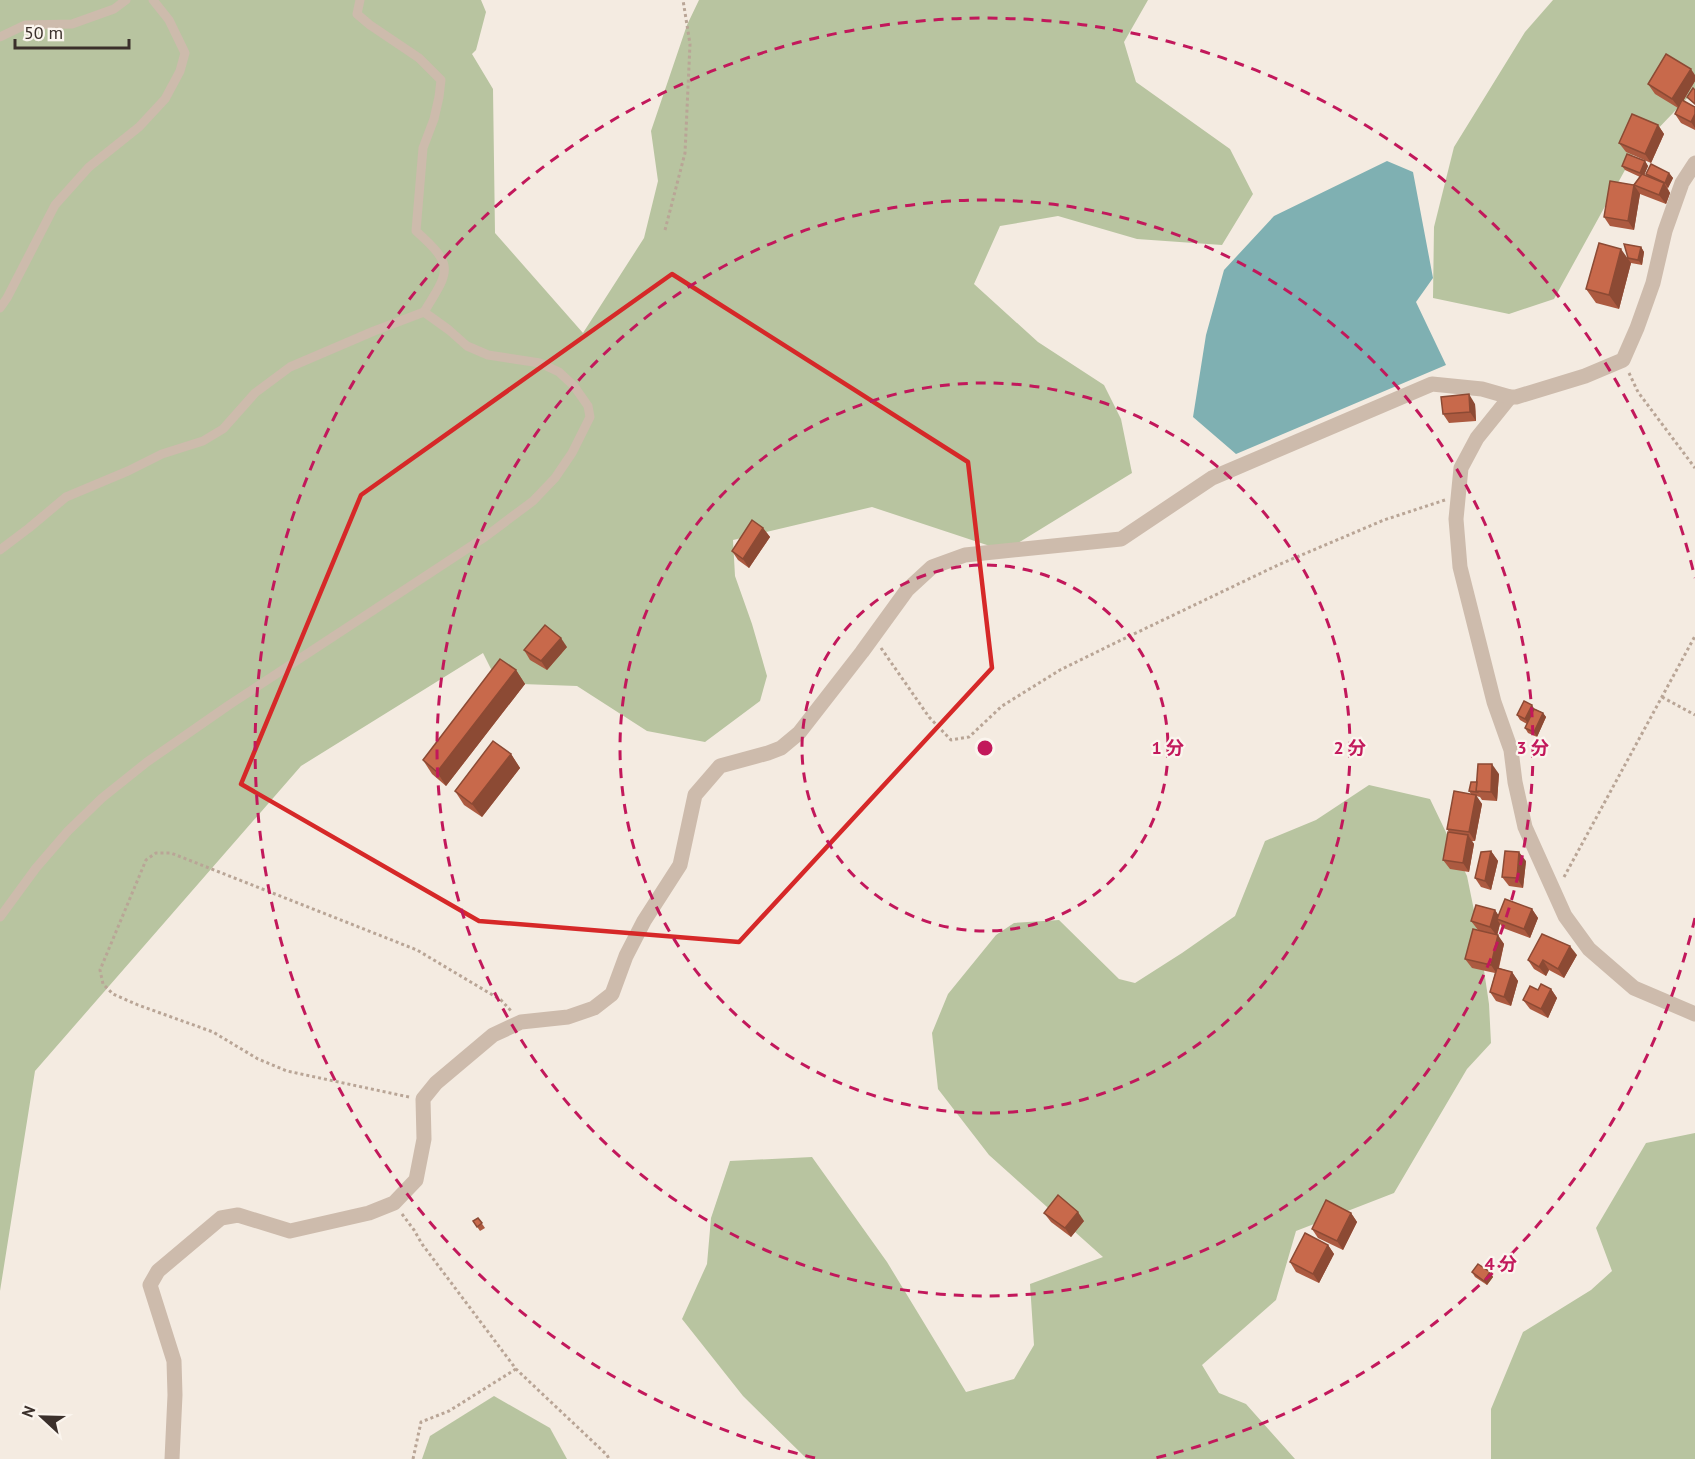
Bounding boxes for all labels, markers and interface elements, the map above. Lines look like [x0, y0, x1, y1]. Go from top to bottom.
scale bar [15, 12, 129, 50]
text: 50 m [24, 21, 63, 44]
text: 1 分 [1152, 736, 1184, 759]
text: 2 分 [1334, 736, 1366, 759]
text: 3 分 [1517, 736, 1549, 759]
centre of rings [975, 738, 995, 758]
text: 4 分 [1485, 1252, 1517, 1275]
north arrow [12, 1387, 72, 1447]
text: N [17, 1403, 39, 1420]

